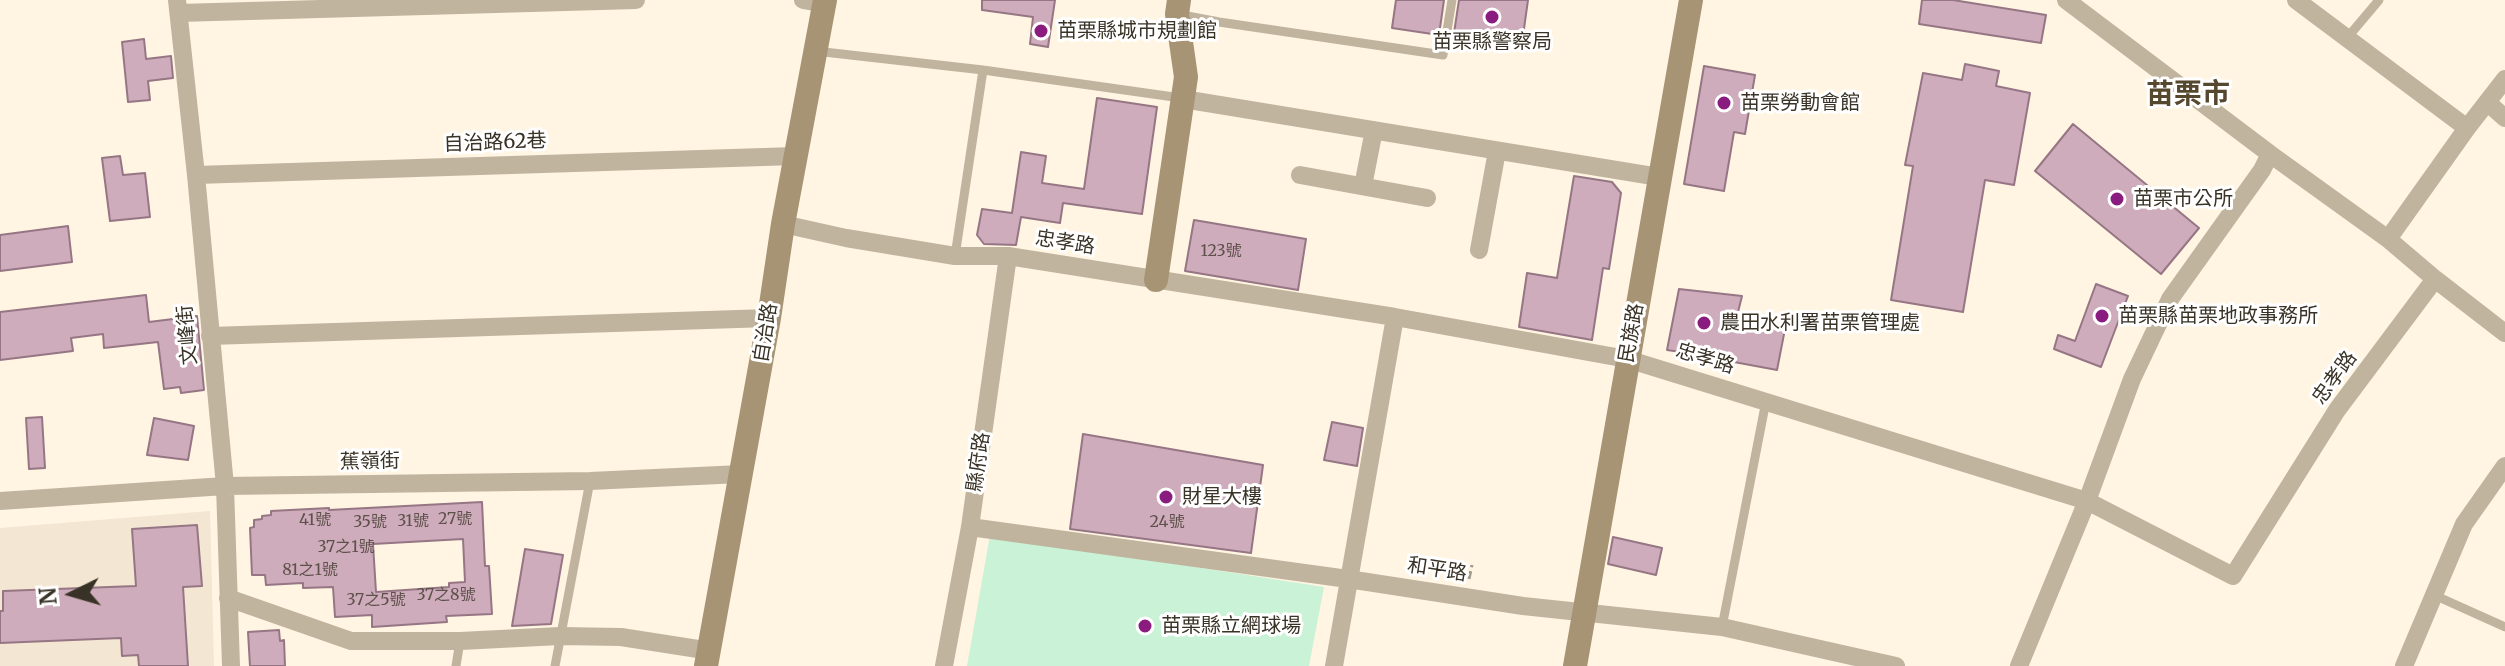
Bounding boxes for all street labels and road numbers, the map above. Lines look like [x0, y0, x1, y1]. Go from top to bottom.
street label: 自治路62巷 [443, 129, 547, 157]
street label: 忠孝路 [1033, 226, 1097, 260]
street label: 自治路 [749, 301, 783, 365]
street label: 民族路 [1615, 301, 1649, 365]
street label: 文峰街 [173, 304, 203, 366]
street label: 忠孝路 [1673, 339, 1737, 379]
street label: 忠孝路 [2308, 347, 2362, 409]
street label: 縣府路 [963, 431, 995, 493]
street label: 蕉嶺街 [340, 449, 400, 475]
street label: 和平路 [1405, 553, 1469, 587]

